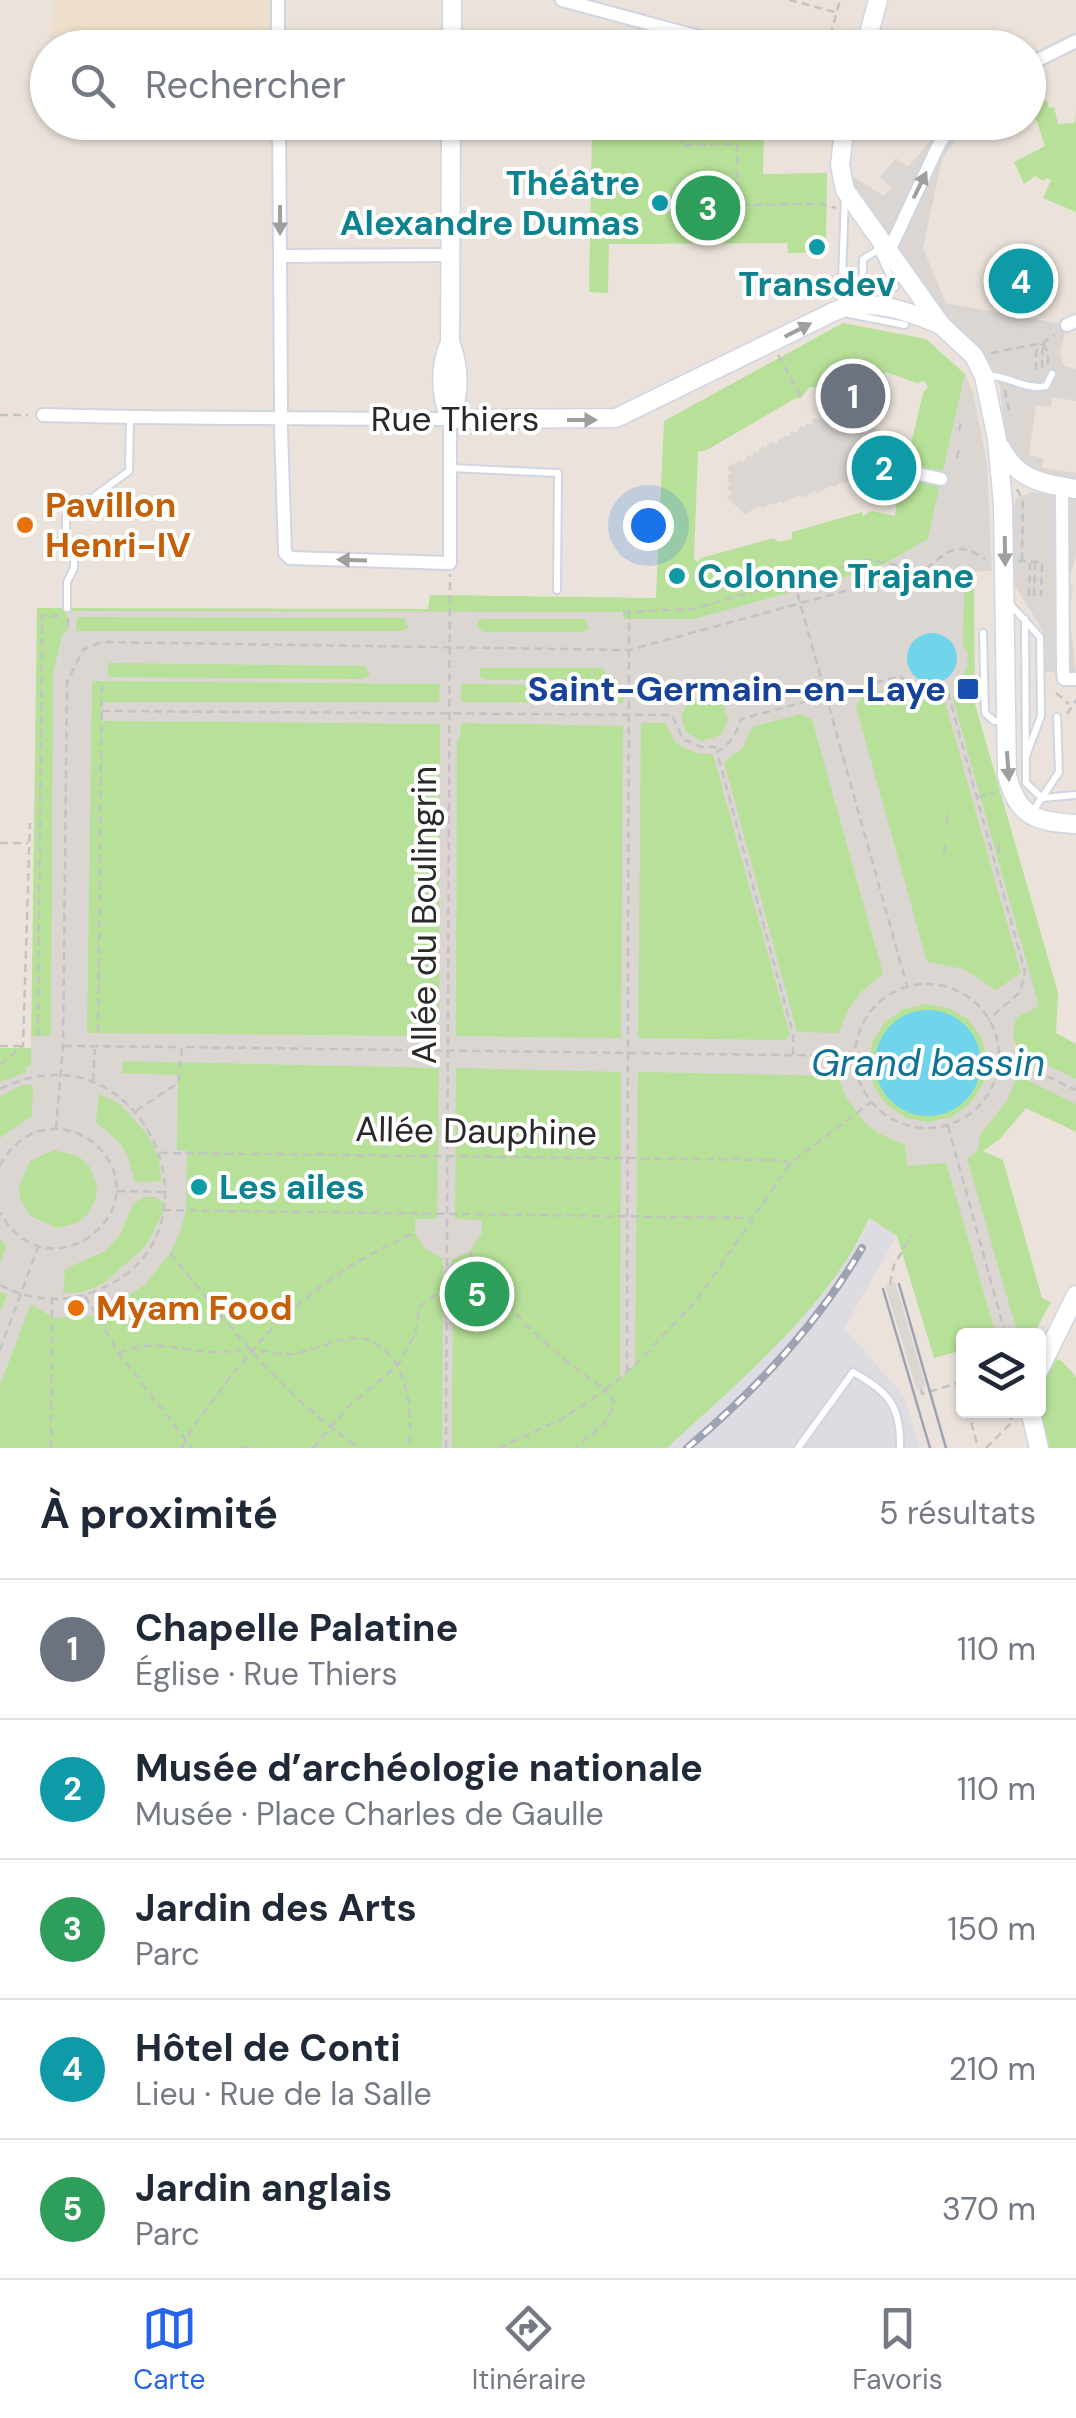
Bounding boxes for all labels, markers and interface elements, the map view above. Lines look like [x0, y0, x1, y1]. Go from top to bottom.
search box [30, 30, 1046, 140]
icon: search [65, 58, 120, 113]
text: Rechercher [145, 60, 346, 110]
place label: Théâtre Alexandre Dumas [340, 160, 640, 246]
pin: 3 [676, 170, 740, 246]
one-way arrow [911, 171, 928, 200]
marker: Théâtre Alexandre Dumas [649, 192, 671, 214]
one-way arrow [272, 204, 288, 236]
marker: Transdev [806, 236, 828, 258]
pin: 4 [988, 244, 1054, 318]
place label: Transdev [738, 261, 896, 307]
one-way arrow [783, 322, 812, 339]
pin: 1 [820, 358, 886, 434]
street label: Rue Thiers [371, 396, 539, 442]
one-way arrow [567, 412, 599, 428]
pin: 2 [852, 430, 916, 506]
place label: Pavillon Henri-IV [45, 482, 191, 568]
your location [623, 500, 674, 551]
marker: Pavillon Henri-IV [14, 514, 36, 536]
one-way arrow [997, 536, 1013, 568]
one-way arrow [336, 551, 368, 567]
place label: Colonne Trajane [697, 553, 974, 599]
marker: Colonne Trajane [666, 565, 688, 587]
place label: Saint-Germain-en-Laye [527, 666, 946, 712]
marker: Saint-Germain-en-Laye [955, 676, 981, 702]
one-way arrow [1000, 750, 1016, 782]
street label: Allée du Boulingrin [401, 766, 447, 1064]
water label: Grand bassin [811, 1038, 1045, 1088]
street label: Allée Dauphine [355, 1106, 597, 1156]
place label: Les ailes [219, 1164, 365, 1210]
marker: Les ailes [188, 1176, 210, 1198]
pin: 5 [444, 1256, 510, 1332]
place label: Myam Food [96, 1285, 293, 1331]
marker: Myam Food [65, 1297, 87, 1319]
map controls [956, 1328, 1046, 1418]
button: layers [956, 1328, 1046, 1418]
text: À proximité [40, 1486, 278, 1541]
text: 5 résultats [879, 1492, 1036, 1534]
text: Chapelle Palatine [135, 1603, 458, 1653]
text: 1 [67, 1628, 78, 1670]
text: 110 m [957, 1628, 1036, 1670]
text: Église · Rue Thiers [135, 1653, 398, 1695]
text: Musée d’archéologie nationale [135, 1743, 703, 1793]
text: 2 [63, 1768, 82, 1810]
text: 110 m [957, 1768, 1036, 1810]
text: Musée · Place Charles de Gaulle [135, 1793, 604, 1835]
text: Jardin des Arts [135, 1883, 417, 1933]
text: 3 [63, 1908, 82, 1950]
text: 150 m [948, 1908, 1036, 1950]
text: Parc [135, 1933, 200, 1975]
text: Hôtel de Conti [135, 2023, 401, 2073]
text: 4 [62, 2048, 83, 2090]
text: 210 m [949, 2048, 1036, 2090]
text: Lieu · Rue de la Salle [135, 2073, 432, 2115]
text: Jardin anglais [135, 2163, 392, 2213]
text: 5 [63, 2188, 82, 2230]
text: 370 m [942, 2188, 1036, 2230]
text: Parc [135, 2213, 200, 2255]
tab: Carte [133, 2301, 205, 2398]
tab: Itinéraire [472, 2301, 586, 2398]
tab: Favoris [852, 2301, 943, 2398]

